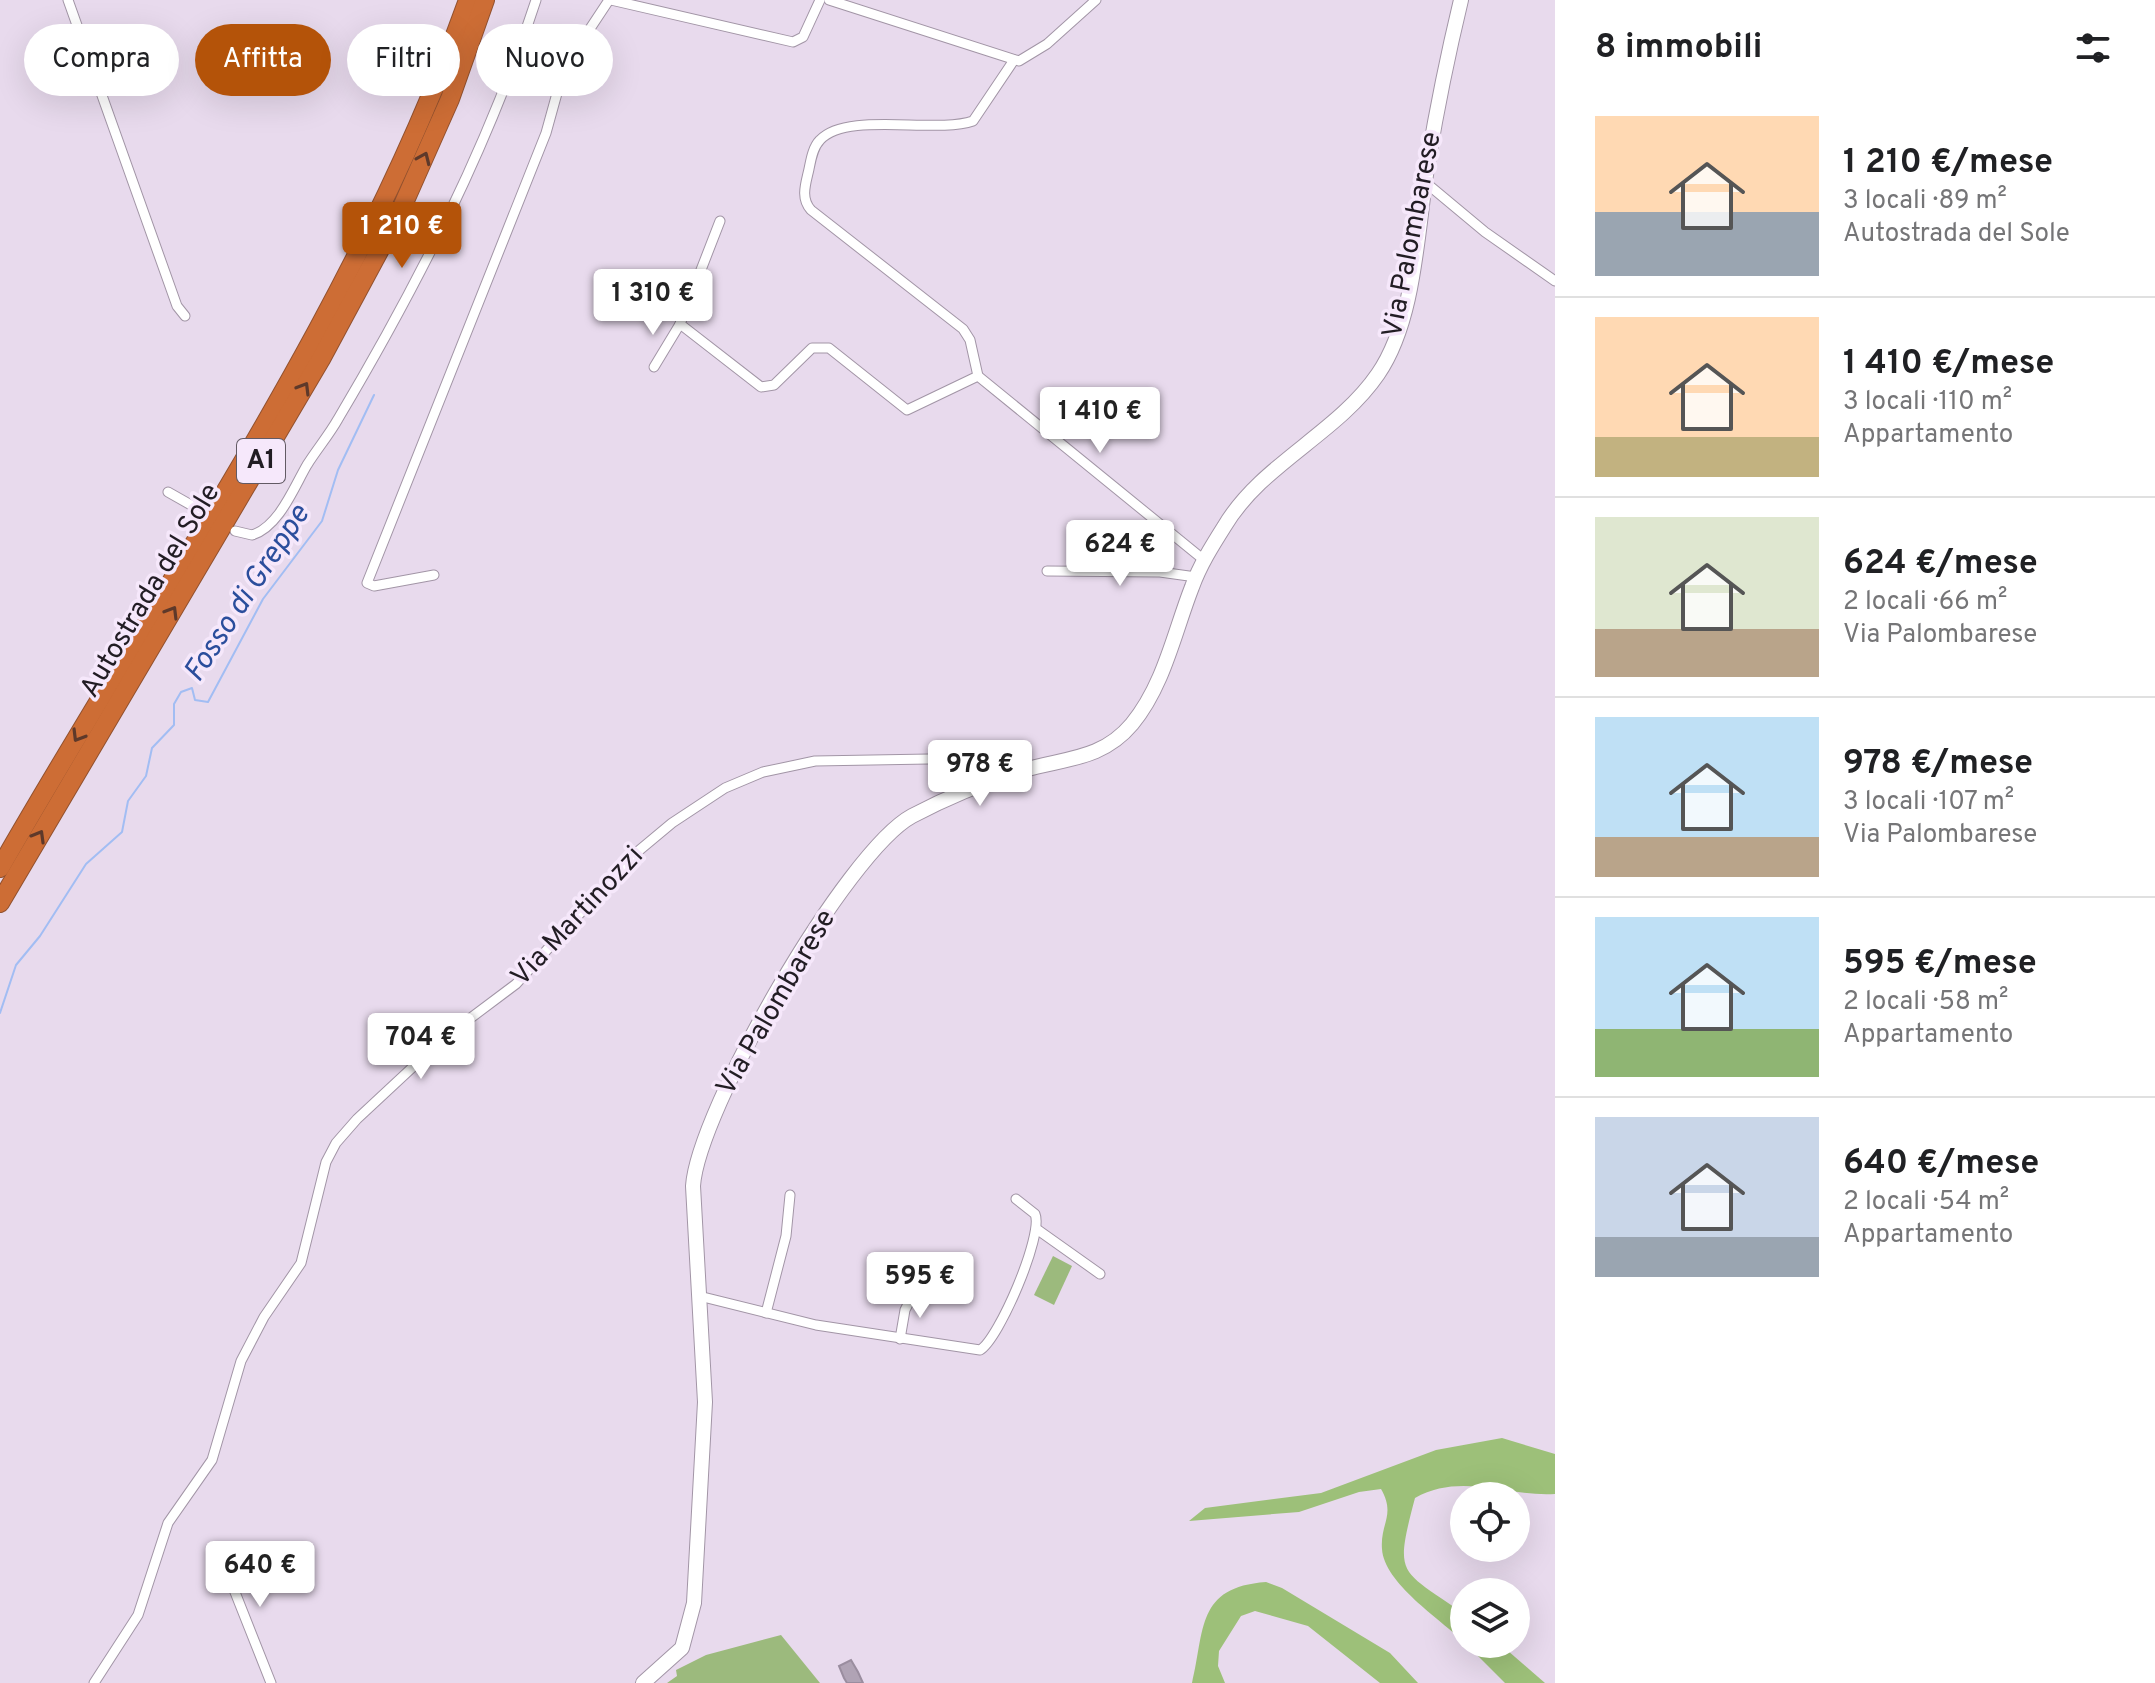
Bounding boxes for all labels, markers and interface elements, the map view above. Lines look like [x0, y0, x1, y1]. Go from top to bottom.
chip: Compra [24, 24, 179, 96]
chip: Affitta [195, 24, 331, 96]
chip: Filtri [347, 24, 460, 96]
chip: Nuovo [476, 24, 613, 96]
icon: filters [2071, 26, 2115, 70]
text: 8 immobili [1595, 27, 1762, 70]
street label: Via Palombarese [1375, 129, 1451, 341]
text: 1 210 €/mese [1843, 142, 2053, 185]
icon: home [1659, 148, 1755, 244]
one-way arrow [414, 151, 430, 166]
text: 3 locali · 89 m² [1843, 185, 2007, 218]
pin: 1 210 € [328, 202, 476, 270]
text: 1 210 € [360, 211, 444, 244]
text: Autostrada del Sole [1843, 218, 2070, 251]
pin: 1 310 € [579, 269, 727, 337]
text: 1 310 € [612, 278, 694, 311]
text: 1 410 €/mese [1843, 343, 2054, 386]
icon: home [1659, 349, 1755, 445]
one-way arrow [294, 382, 310, 397]
text: 3 locali · 110 m² [1843, 386, 2012, 419]
pin: 1 410 € [1026, 387, 1174, 455]
text: 1 410 € [1058, 396, 1142, 429]
text: Appartamento [1843, 419, 2013, 452]
road number: A1 [237, 439, 285, 483]
street label: Autostrada del Sole [73, 477, 229, 705]
water label: Fosso di Greppe [177, 498, 319, 689]
pin: 624 € [1064, 520, 1176, 588]
text: 624 € [1084, 529, 1156, 562]
text: 624 €/mese [1843, 543, 2038, 586]
icon: home [1659, 549, 1755, 645]
text: 2 locali · 66 m² [1843, 586, 2007, 619]
one-way arrow [162, 606, 177, 621]
text: Via Palombarese [1843, 619, 2037, 652]
one-way arrow [73, 727, 88, 742]
pin: 978 € [924, 740, 1036, 808]
text: 978 €/mese [1843, 743, 2033, 786]
text: 978 € [946, 749, 1014, 782]
icon: home [1659, 749, 1755, 845]
text: 3 locali · 107 m² [1843, 786, 2014, 819]
text: Via Palombarese [1843, 819, 2037, 852]
one-way arrow [30, 830, 45, 845]
street label: Via Martinozzi [504, 839, 652, 995]
street label: Via Palombarese [709, 903, 845, 1103]
text: 595 €/mese [1843, 943, 2037, 986]
icon: home [1659, 949, 1755, 1045]
text: 2 locali · 58 m² [1843, 986, 2008, 1019]
pin: 704 € [365, 1013, 477, 1081]
text: Appartamento [1843, 1019, 2013, 1052]
text: 704 € [386, 1022, 456, 1055]
text: 640 €/mese [1843, 1143, 2039, 1186]
icon: home [1659, 1149, 1755, 1245]
text: 2 locali · 54 m² [1843, 1186, 2009, 1219]
text: Appartamento [1843, 1219, 2013, 1252]
pin: 595 € [864, 1252, 976, 1320]
text: 595 € [885, 1261, 955, 1294]
map controls [1450, 1482, 1530, 1658]
button: locate [1450, 1482, 1530, 1562]
pin: 640 € [204, 1541, 316, 1609]
text: 640 € [224, 1550, 296, 1583]
button: layers [1450, 1578, 1530, 1658]

